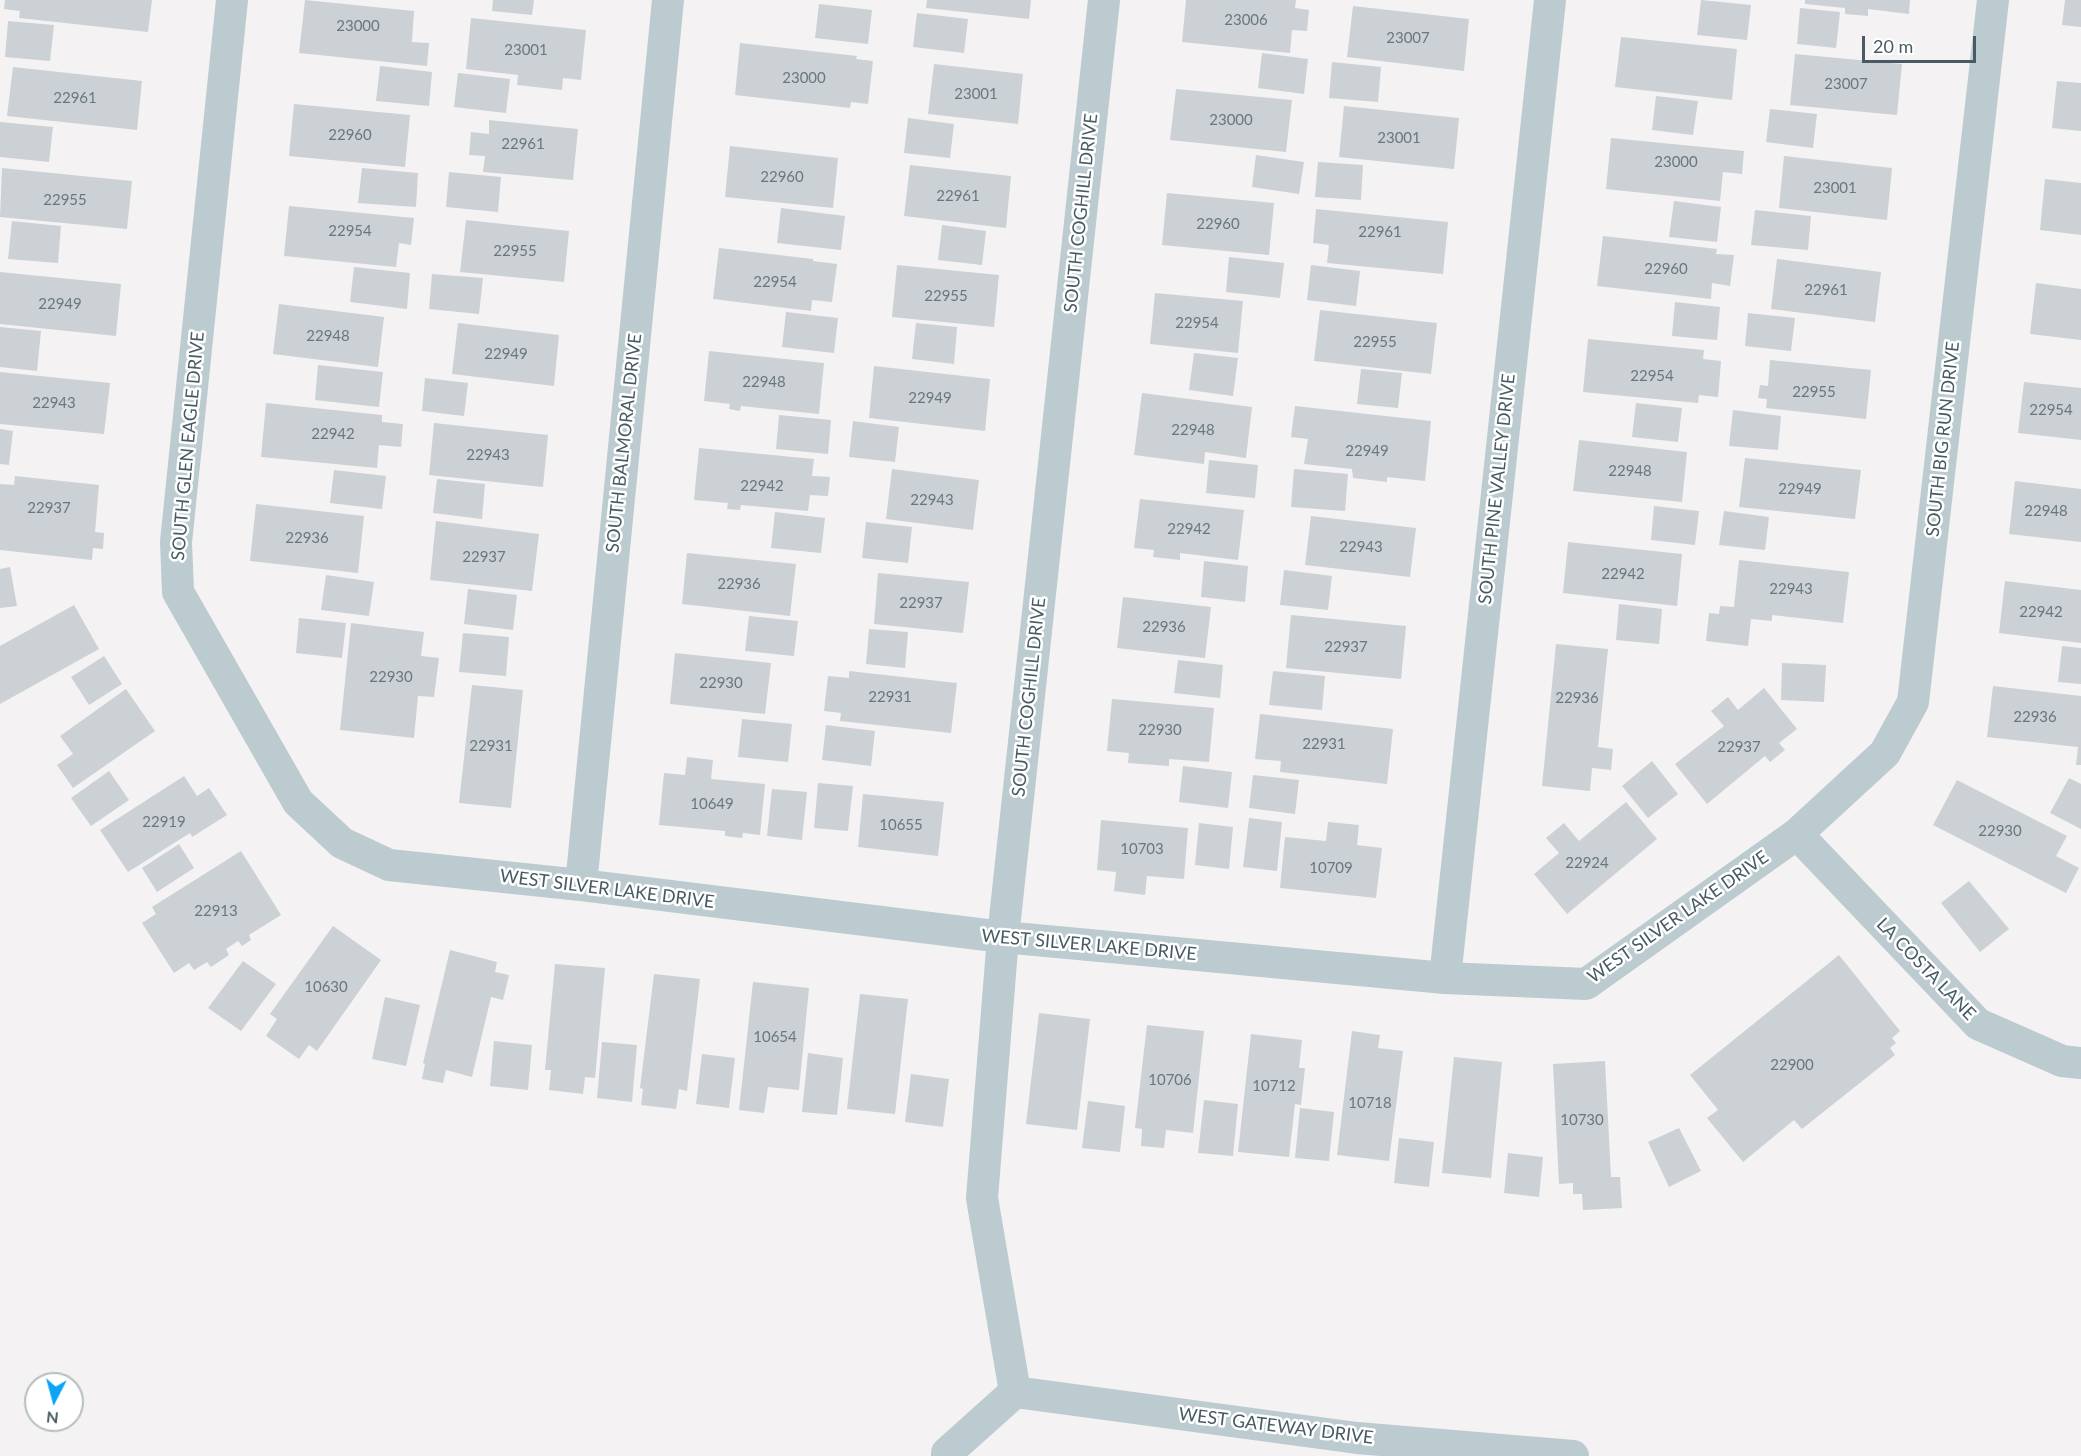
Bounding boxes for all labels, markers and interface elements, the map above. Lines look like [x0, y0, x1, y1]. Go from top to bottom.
house number: 23006 [1224, 11, 1268, 29]
house number: 23000 [336, 17, 380, 35]
scale bar [1865, 24, 1979, 62]
house number: 23007 [1386, 29, 1430, 47]
text: 20 m [1873, 35, 1913, 57]
house number: 23001 [504, 41, 548, 59]
house number: 23000 [782, 69, 826, 87]
house number: 23007 [1824, 75, 1868, 93]
house number: 23001 [954, 85, 998, 103]
house number: 22961 [53, 89, 97, 107]
house number: 23000 [1209, 111, 1253, 129]
street label: SOUTH COGHILL DRIVE [1060, 112, 1102, 314]
house number: 22960 [328, 126, 372, 144]
house number: 23001 [1377, 129, 1421, 147]
house number: 22961 [501, 135, 545, 153]
house number: 23000 [1654, 153, 1698, 171]
house number: 22960 [760, 168, 804, 186]
house number: 23001 [1813, 179, 1857, 197]
house number: 22961 [936, 187, 980, 205]
house number: 22955 [43, 191, 87, 209]
house number: 22960 [1196, 215, 1240, 233]
house number: 22954 [328, 222, 372, 240]
house number: 22961 [1358, 223, 1402, 241]
house number: 22955 [493, 242, 537, 260]
house number: 22960 [1644, 260, 1688, 278]
house number: 22954 [753, 273, 797, 291]
house number: 22961 [1804, 281, 1848, 299]
house number: 22955 [924, 287, 968, 305]
house number: 22949 [38, 295, 82, 313]
house number: 22954 [1175, 314, 1219, 332]
house number: 22948 [306, 327, 350, 345]
street label: SOUTH GLEN EAGLE DRIVE [167, 331, 209, 561]
street label: SOUTH BALMORAL DRIVE [602, 332, 646, 554]
house number: 22955 [1353, 333, 1397, 351]
street label: SOUTH BIG RUN DRIVE [1922, 340, 1964, 538]
house number: 22949 [484, 345, 528, 363]
house number: 22954 [1630, 367, 1674, 385]
house number: 22948 [742, 373, 786, 391]
street label: SOUTH PINE VALLEY DRIVE [1474, 373, 1520, 605]
house number: 22955 [1792, 383, 1836, 401]
house number: 22949 [908, 389, 952, 407]
house number: 22943 [32, 394, 76, 412]
house number: 22954 [2029, 401, 2073, 419]
house number: 22948 [1171, 421, 1215, 439]
house number: 22942 [311, 425, 355, 443]
house number: 22949 [1345, 442, 1389, 460]
house number: 22943 [466, 446, 510, 464]
house number: 22948 [1608, 462, 1652, 480]
house number: 22942 [740, 477, 784, 495]
house number: 22949 [1778, 480, 1822, 498]
house number: 22943 [910, 491, 954, 509]
house number: 22937 [27, 499, 71, 517]
house number: 22948 [2024, 502, 2068, 520]
house number: 22942 [1167, 520, 1211, 538]
house number: 22936 [285, 529, 329, 547]
house number: 22943 [1339, 538, 1383, 556]
house number: 22937 [462, 548, 506, 566]
house number: 22942 [1601, 565, 1645, 583]
house number: 22936 [717, 575, 761, 593]
house number: 22943 [1769, 580, 1813, 598]
house number: 22937 [899, 594, 943, 612]
street label: SOUTH COGHILL DRIVE [1008, 596, 1050, 798]
house number: 22942 [2019, 603, 2063, 621]
house number: 22936 [1142, 618, 1186, 636]
house number: 22937 [1324, 638, 1368, 656]
house number: 22930 [369, 668, 413, 686]
house number: 22930 [699, 674, 743, 692]
house number: 22931 [868, 688, 912, 706]
house number: 22936 [1555, 689, 1599, 707]
house number: 22936 [2013, 708, 2057, 726]
house number: 22930 [1138, 721, 1182, 739]
house number: 22931 [1302, 735, 1346, 753]
house number: 22931 [469, 737, 513, 755]
house number: 22937 [1717, 738, 1761, 756]
house number: 10649 [690, 795, 734, 813]
house number: 22919 [142, 813, 186, 831]
house number: 10655 [879, 816, 923, 834]
house number: 22930 [1978, 822, 2022, 840]
house number: 10703 [1120, 840, 1164, 858]
street label: WEST SILVER LAKE DRIVE [1583, 846, 1773, 988]
house number: 22924 [1565, 854, 1609, 872]
house number: 10709 [1309, 859, 1353, 877]
street label: WEST SILVER LAKE DRIVE [499, 865, 715, 913]
house number: 22913 [194, 902, 238, 920]
street label: LA COSTA LANE [1872, 913, 1980, 1025]
street label: WEST SILVER LAKE DRIVE [981, 925, 1197, 965]
house number: 10630 [304, 978, 348, 996]
house number: 10654 [753, 1028, 797, 1046]
house number: 22900 [1770, 1056, 1814, 1074]
house number: 10706 [1148, 1071, 1192, 1089]
house number: 10712 [1252, 1077, 1296, 1095]
house number: 10718 [1348, 1094, 1392, 1112]
house number: 10730 [1560, 1111, 1604, 1129]
north arrow [24, 1372, 84, 1432]
street label: WEST GATEWAY DRIVE [1177, 1403, 1375, 1449]
text: N [45, 1408, 59, 1429]

